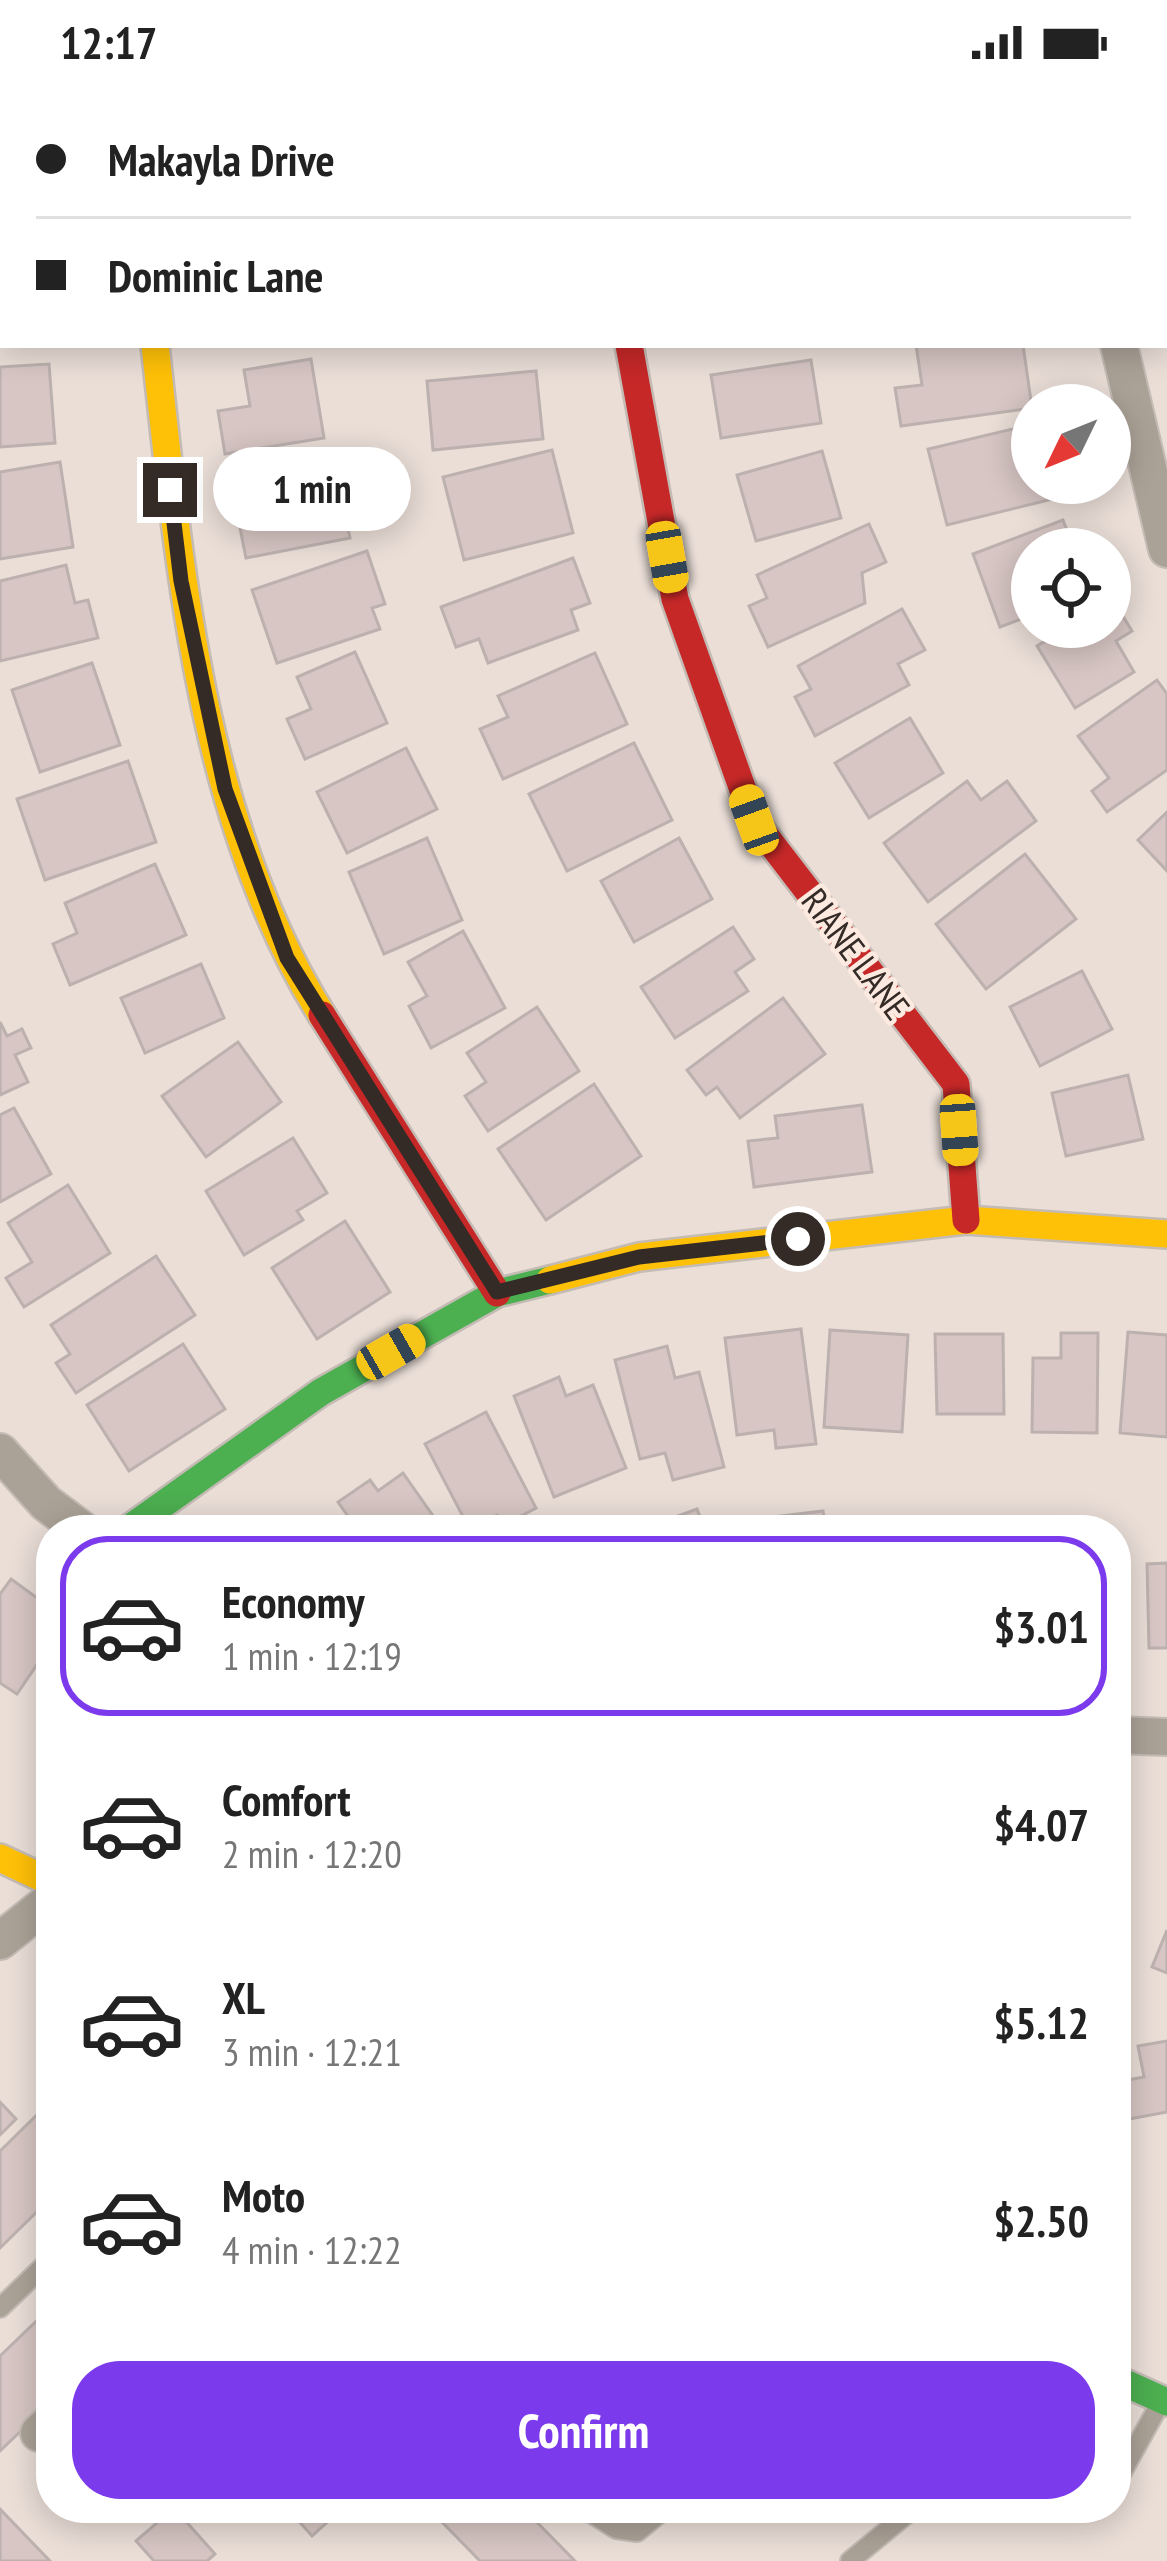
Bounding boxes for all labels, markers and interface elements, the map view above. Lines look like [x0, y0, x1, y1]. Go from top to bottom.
text: 12:17 [60, 13, 157, 71]
text: Makayla Drive [108, 130, 335, 188]
text: Dominic Lane [108, 246, 324, 304]
north arrow [1011, 384, 1131, 504]
map controls [1011, 384, 1131, 648]
callout: 1 min [212, 448, 410, 532]
route end [143, 463, 197, 517]
text: 1 min [273, 463, 351, 514]
car [643, 518, 691, 596]
button: locate [1011, 528, 1131, 648]
car [725, 780, 783, 860]
street label: RIANE LANE [792, 879, 921, 1029]
car [939, 1093, 979, 1167]
route start [771, 1212, 825, 1266]
car [351, 1318, 431, 1386]
icon: car [78, 1572, 186, 1680]
text: Economy [222, 1572, 365, 1630]
text: $3.01 [993, 1597, 1089, 1655]
text: 1 min · 12:19 [222, 1630, 402, 1681]
icon: car [78, 1770, 186, 1878]
text: Comfort [222, 1770, 351, 1828]
text: $4.07 [993, 1795, 1089, 1853]
text: 2 min · 12:20 [222, 1828, 402, 1879]
icon: car [78, 1968, 186, 2076]
text: XL [222, 1968, 265, 2026]
text: $5.12 [993, 1993, 1089, 2051]
text: 3 min · 12:21 [222, 2026, 402, 2077]
icon: car [78, 2166, 186, 2274]
text: Moto [222, 2166, 305, 2224]
text: $2.50 [993, 2191, 1089, 2249]
text: 4 min · 12:22 [222, 2224, 402, 2275]
button: Confirm [72, 2361, 1095, 2499]

